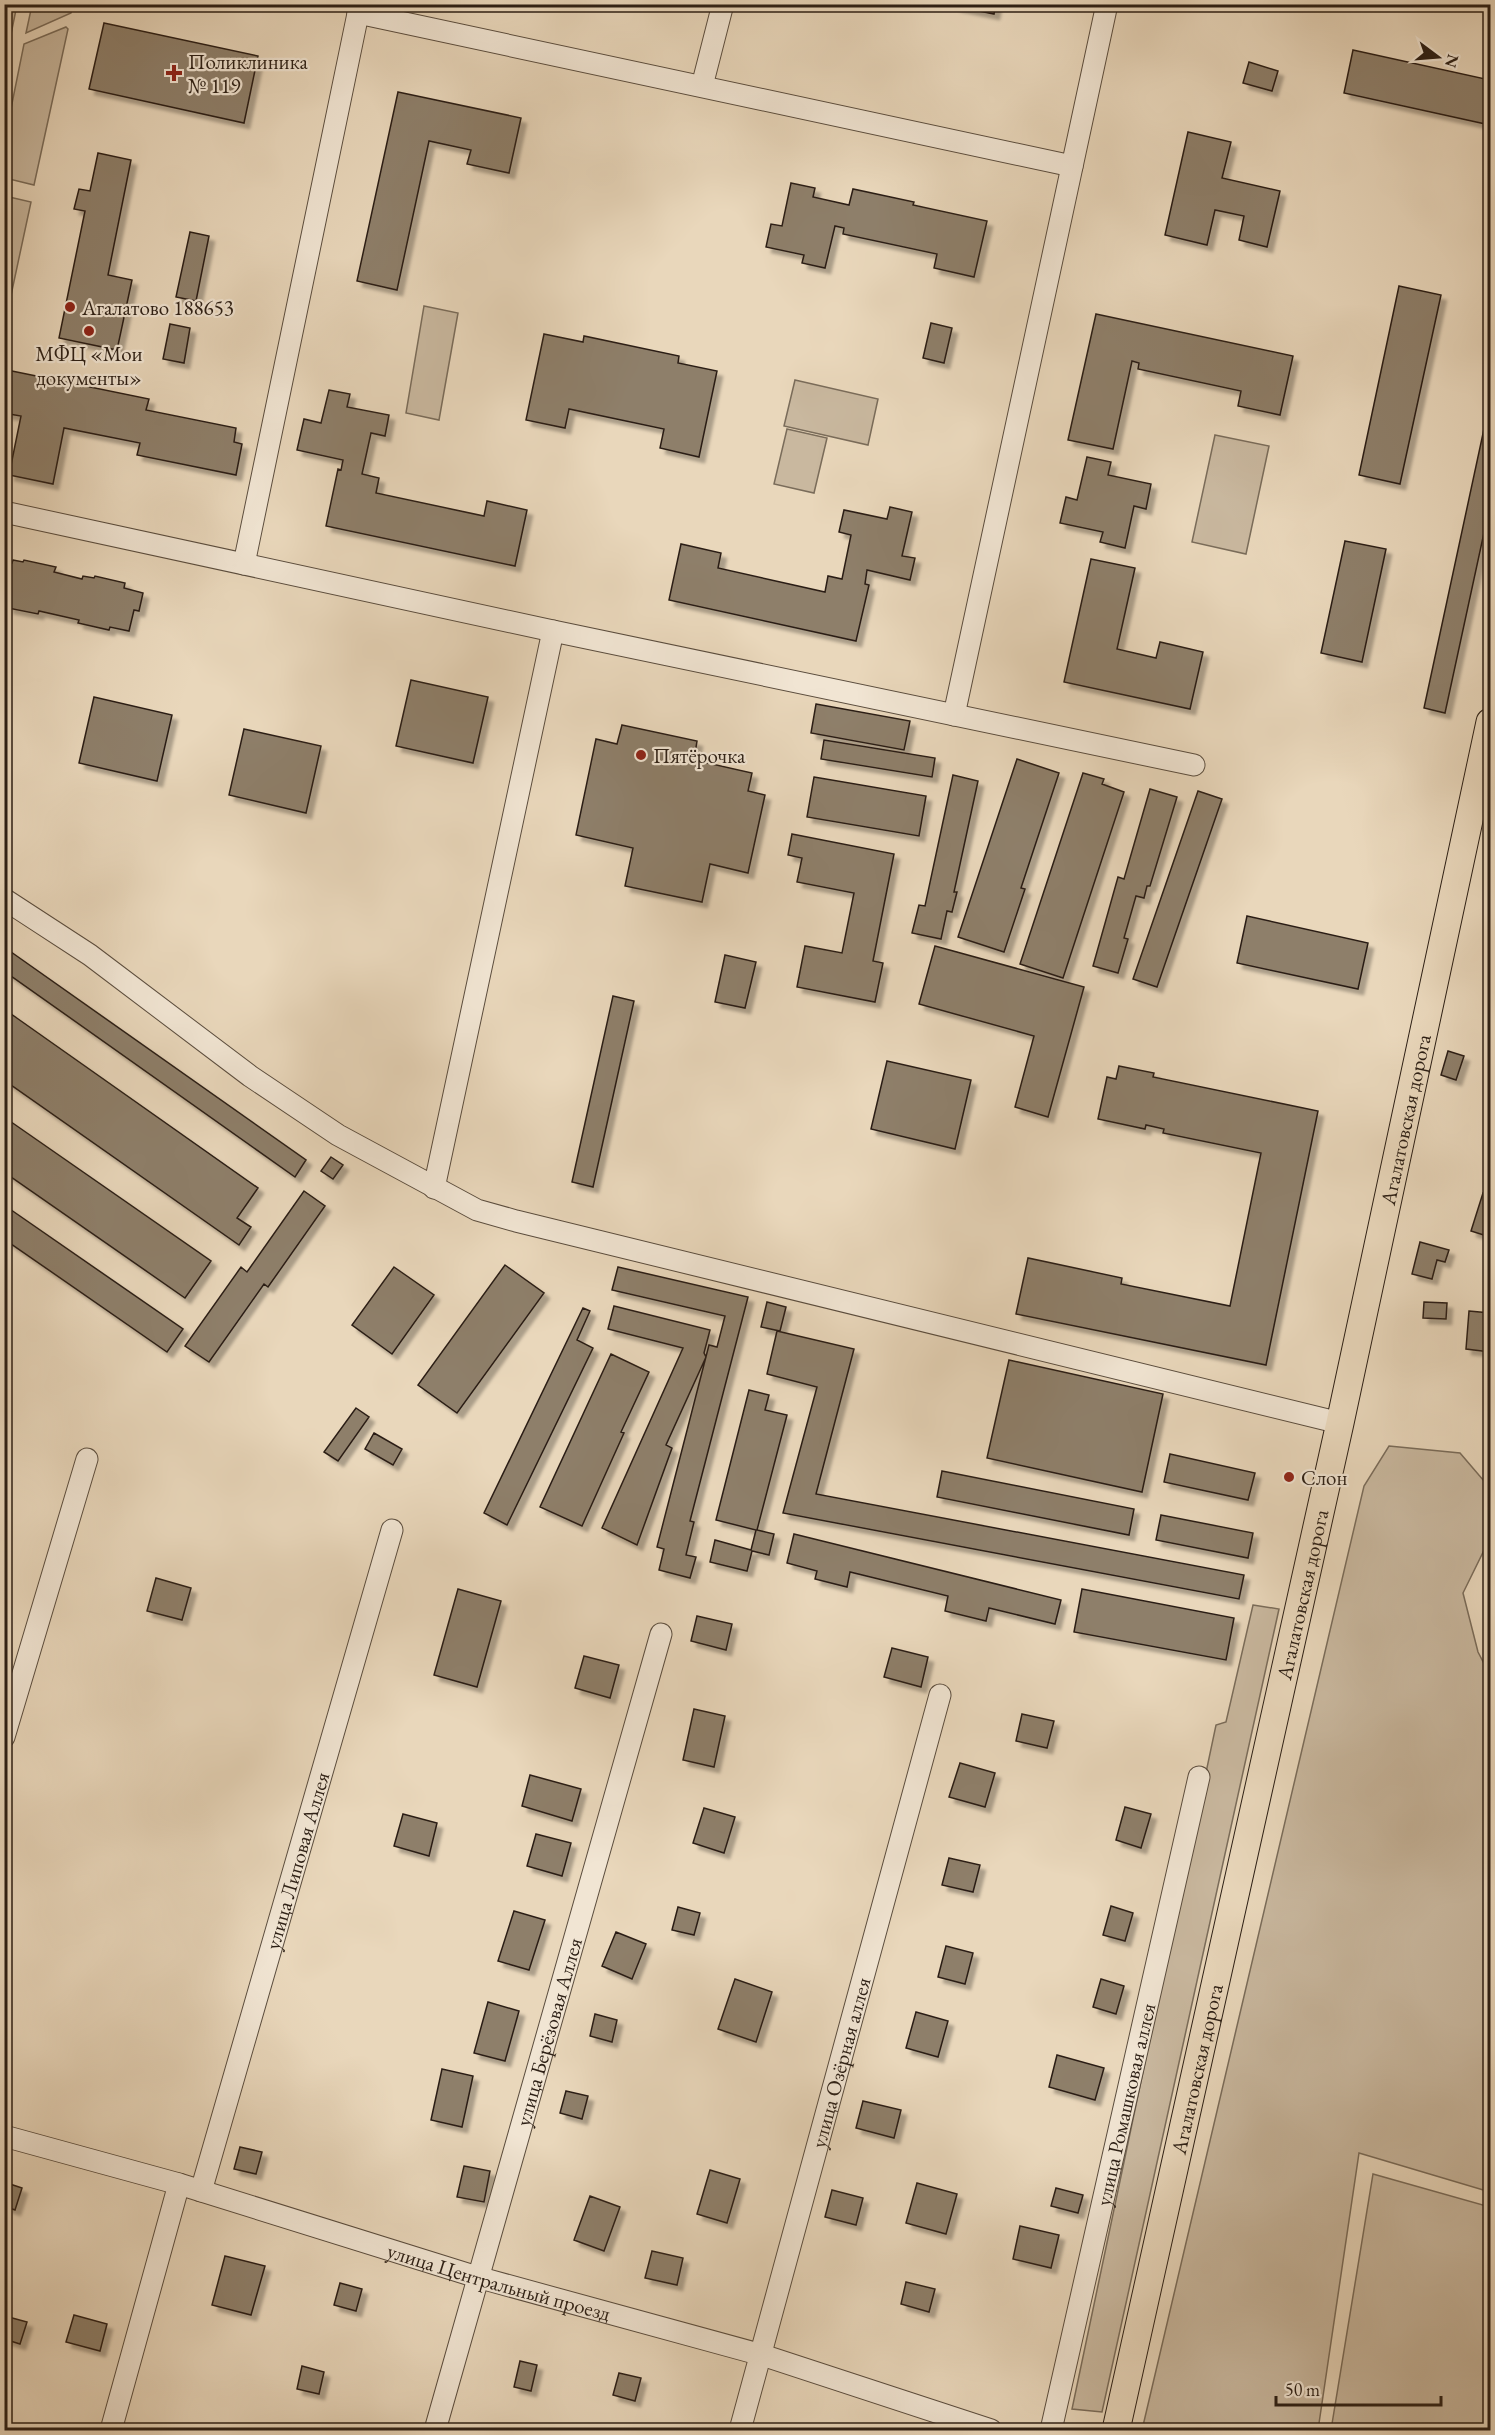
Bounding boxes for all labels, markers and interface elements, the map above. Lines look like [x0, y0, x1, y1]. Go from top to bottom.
north arrow [1408, 27, 1468, 87]
place label: Поликлиника № 119 [188, 48, 308, 99]
text: N [1440, 52, 1464, 70]
marker: Поликлиника № 119 [165, 64, 183, 82]
place label: Агалатово 188653 [81, 294, 234, 321]
marker: Агалатово 188653 [63, 300, 77, 314]
marker: МФЦ «Мои документы» [82, 324, 96, 338]
place label: МФЦ «Мои документы» [35, 340, 143, 391]
place label: Пятёрочка [653, 742, 746, 769]
marker: Пятёрочка [634, 748, 648, 762]
street label: Агалатовская дорога [1373, 1031, 1436, 1208]
place label: Слон [1301, 1464, 1347, 1491]
marker: Слон [1282, 1470, 1296, 1484]
street label: Агалатовская дорога [1270, 1506, 1334, 1683]
street label: улица Липовая Аллея [258, 1769, 335, 1952]
street label: улица Берёзовая Аллея [509, 1934, 588, 2129]
street label: улица Озёрная аллея [804, 1974, 876, 2151]
street label: Агалатовская дорога [1164, 1980, 1229, 2158]
street label: улица Ромашковая аллея [1089, 2000, 1161, 2208]
street label: улица Центральный проезд [384, 2236, 614, 2327]
scale bar [1276, 2369, 1441, 2407]
text: 50 m [1285, 2378, 1320, 2401]

